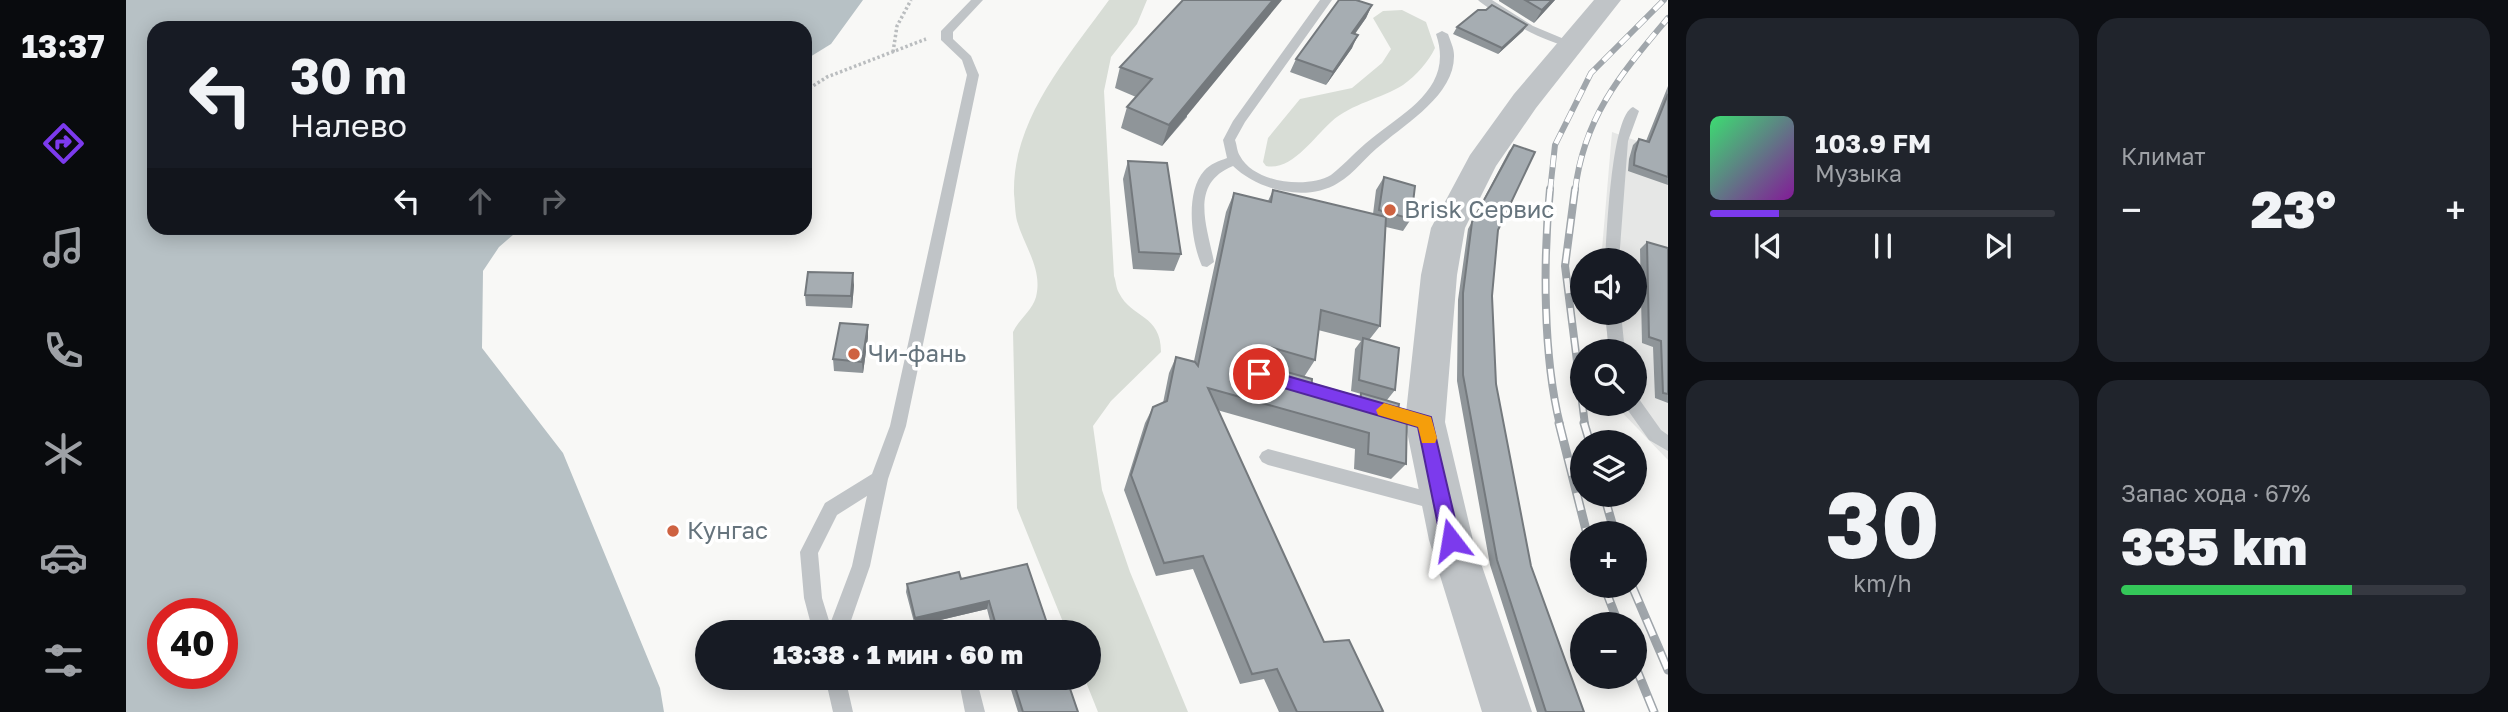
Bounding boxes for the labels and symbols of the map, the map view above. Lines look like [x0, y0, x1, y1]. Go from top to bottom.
place label: Brisk Сервис [1404, 194, 1554, 223]
marker: Brisk Сервис [1382, 202, 1398, 218]
place label: Чи-фань [868, 338, 966, 367]
pin [1229, 344, 1289, 404]
marker: Чи-фань [846, 346, 862, 362]
position arrow [1414, 503, 1488, 577]
place label: Кунгас [687, 515, 768, 544]
marker: Кунгас [665, 523, 681, 539]
speed limit sign: 40 [147, 598, 238, 689]

